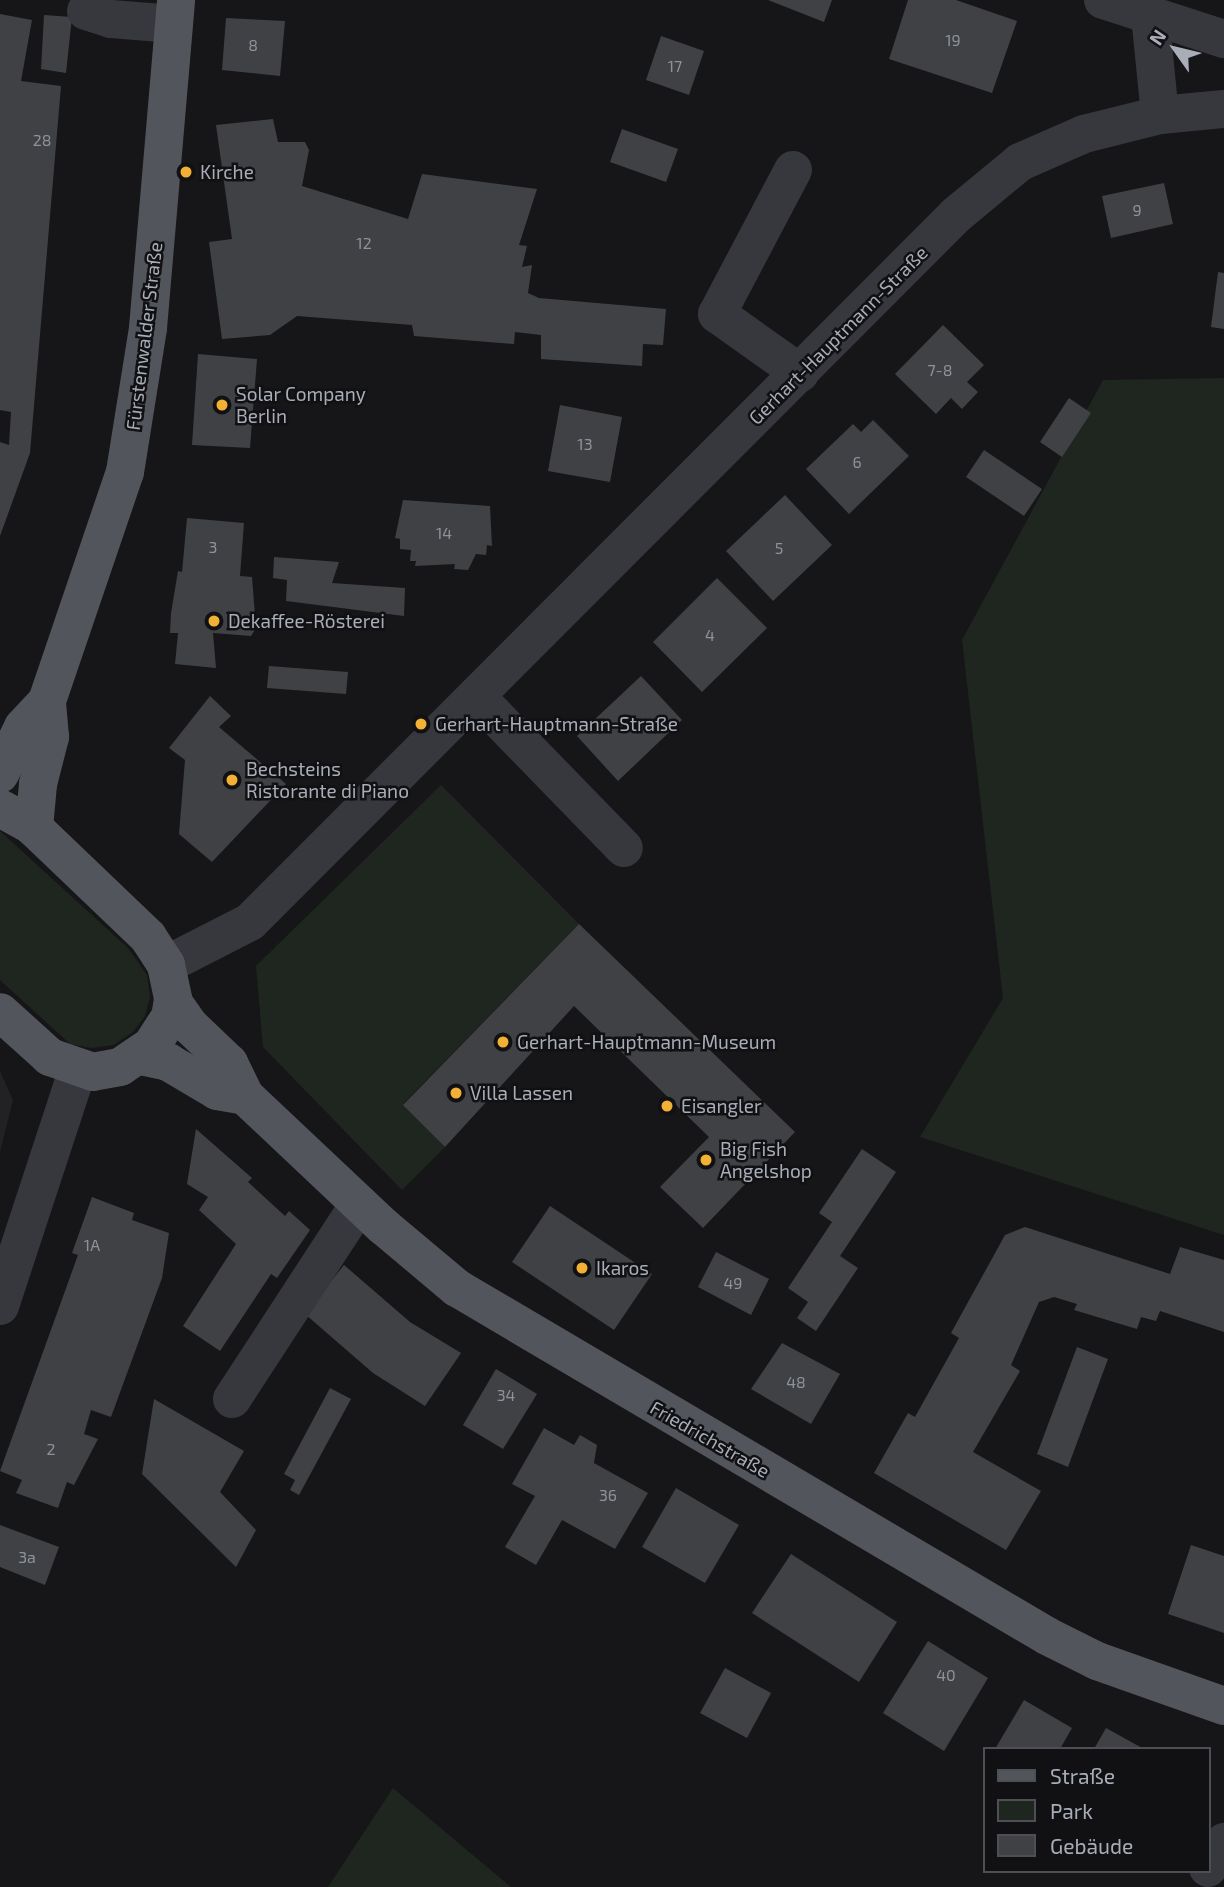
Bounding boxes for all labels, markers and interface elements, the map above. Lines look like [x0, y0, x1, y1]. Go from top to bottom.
north arrow [1140, 14, 1210, 84]
text: N [1144, 25, 1171, 49]
house number: 19 [945, 30, 961, 50]
house number: 8 [248, 35, 258, 55]
house number: 17 [668, 56, 682, 76]
house number: 28 [33, 130, 51, 150]
place label: Kirche [200, 161, 254, 183]
marker: Kirche [178, 164, 194, 180]
house number: 9 [1132, 200, 1142, 220]
house number: 12 [356, 233, 372, 253]
street label: Fürstenwalder Straße [121, 240, 167, 432]
street label: Gerhart-Hauptmann-Straße [744, 241, 932, 429]
house number: 7-8 [928, 360, 952, 380]
place label: Solar Company Berlin [236, 383, 366, 427]
marker: Solar Company Berlin [214, 397, 230, 413]
house number: 13 [577, 434, 593, 454]
house number: 6 [852, 452, 862, 472]
house number: 14 [436, 523, 452, 543]
house number: 3 [209, 537, 217, 557]
house number: 5 [775, 538, 783, 558]
place label: Dekaffee-Rösterei [228, 610, 385, 632]
marker: Dekaffee-Rösterei [206, 613, 222, 629]
house number: 4 [705, 625, 715, 645]
place label: Gerhart-Hauptmann-Straße [435, 713, 678, 735]
marker: Gerhart-Hauptmann-Straße [413, 716, 429, 732]
place label: Bechsteins Ristorante di Piano [246, 758, 409, 802]
marker: Bechsteins Ristorante di Piano [224, 772, 240, 788]
place label: Gerhart-Hauptmann-Museum [517, 1031, 776, 1053]
marker: Gerhart-Hauptmann-Museum [495, 1034, 511, 1050]
place label: Villa Lassen [470, 1082, 573, 1104]
marker: Villa Lassen [448, 1085, 464, 1101]
place label: Eisangler [681, 1095, 762, 1117]
marker: Eisangler [659, 1098, 675, 1114]
place label: Big Fish Angelshop [720, 1138, 812, 1182]
marker: Big Fish Angelshop [698, 1152, 714, 1168]
house number: 1A [84, 1235, 100, 1255]
place label: Ikaros [596, 1257, 649, 1279]
marker: Ikaros [574, 1260, 590, 1276]
house number: 49 [724, 1273, 742, 1293]
house number: 48 [786, 1372, 806, 1392]
house number: 34 [497, 1385, 515, 1405]
street label: Friedrichstraße [646, 1396, 774, 1482]
house number: 2 [47, 1439, 55, 1459]
house number: 36 [599, 1485, 617, 1505]
house number: 3a [18, 1547, 36, 1567]
house number: 40 [936, 1665, 956, 1685]
legend [982, 1747, 1210, 1873]
text: Straße [1050, 1763, 1115, 1788]
text: Park [1050, 1798, 1093, 1823]
text: Gebäude [1050, 1833, 1133, 1858]

